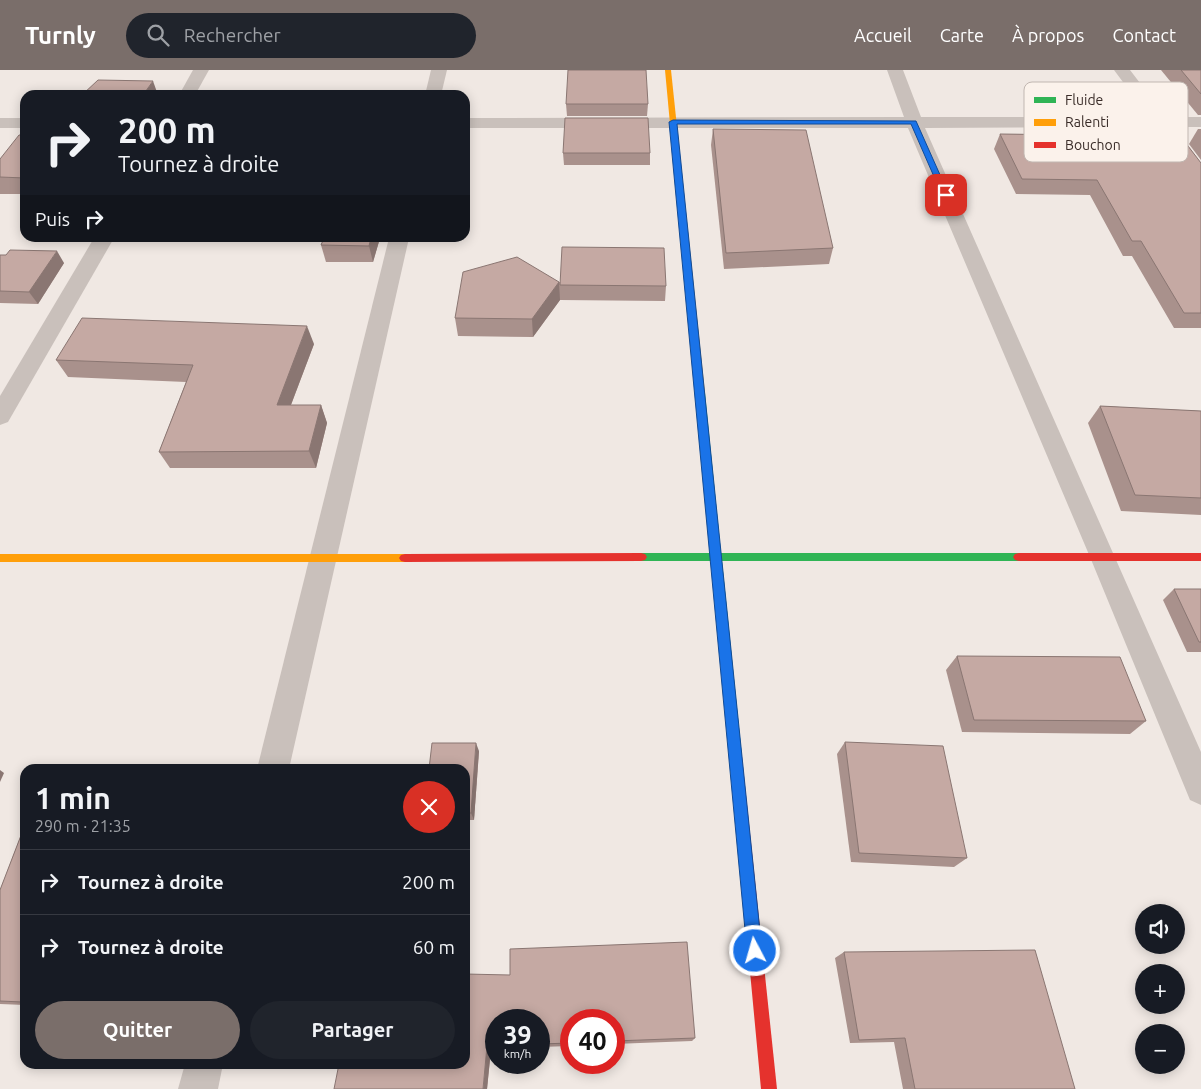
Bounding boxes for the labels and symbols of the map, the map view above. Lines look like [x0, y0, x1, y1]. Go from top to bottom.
legend [1024, 82, 1188, 162]
text: Fluide [1065, 92, 1103, 108]
text: Ralenti [1065, 114, 1109, 130]
text: Bouchon [1065, 137, 1121, 153]
pin [925, 174, 967, 216]
position arrow [728, 924, 780, 976]
speed limit sign: 40 [560, 1009, 625, 1074]

